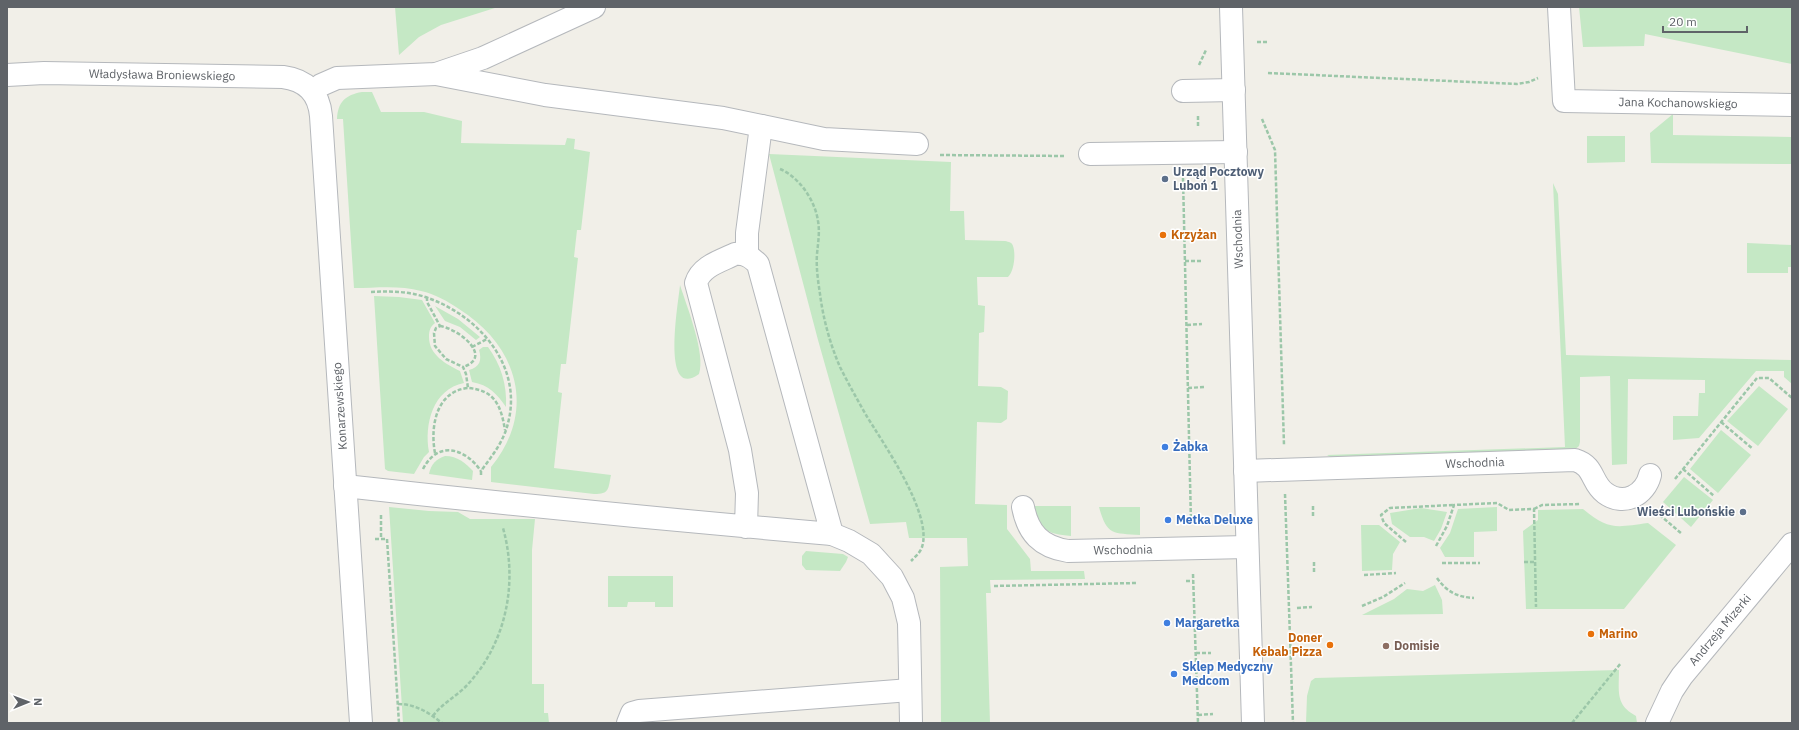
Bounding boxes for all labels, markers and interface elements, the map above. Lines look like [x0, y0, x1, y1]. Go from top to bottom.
scale bar [1663, 8, 1747, 34]
text: 20 m [1669, 14, 1697, 29]
street label: Władysława Broniewskiego [89, 66, 236, 83]
street label: Jana Kochanowskiego [1618, 94, 1738, 111]
place label: Urząd Pocztowy Luboń 1 [1173, 164, 1264, 193]
marker: Urząd Pocztowy Luboń 1 [1160, 174, 1170, 184]
street label: Wschodnia [1229, 209, 1246, 269]
place label: Krzyżan [1171, 227, 1217, 242]
marker: Krzyżan [1158, 230, 1168, 240]
street label: Konarzewskiego [329, 362, 350, 450]
place label: Żabka [1173, 439, 1208, 454]
marker: Żabka [1160, 442, 1170, 452]
street label: Wschodnia [1445, 454, 1505, 471]
place label: Wieści Lubońskie [1637, 504, 1735, 519]
marker: Wieści Lubońskie [1738, 507, 1748, 517]
place label: Metka Deluxe [1176, 512, 1253, 527]
marker: Metka Deluxe [1163, 515, 1173, 525]
street label: Wschodnia [1093, 541, 1153, 558]
street label: Andrzeja Mizerki [1685, 591, 1754, 668]
place label: Margaretka [1175, 615, 1240, 630]
marker: Margaretka [1162, 618, 1172, 628]
place label: Marino [1599, 626, 1638, 641]
marker: Marino [1586, 629, 1596, 639]
place label: Doner Kebab Pizza [1252, 630, 1322, 659]
place label: Domisie [1394, 638, 1440, 653]
marker: Doner Kebab Pizza [1325, 640, 1335, 650]
marker: Domisie [1381, 641, 1391, 651]
place label: Sklep Medyczny Medcom [1182, 659, 1274, 688]
marker: Sklep Medyczny Medcom [1169, 669, 1179, 679]
north arrow [8, 682, 48, 722]
text: N [31, 698, 45, 706]

